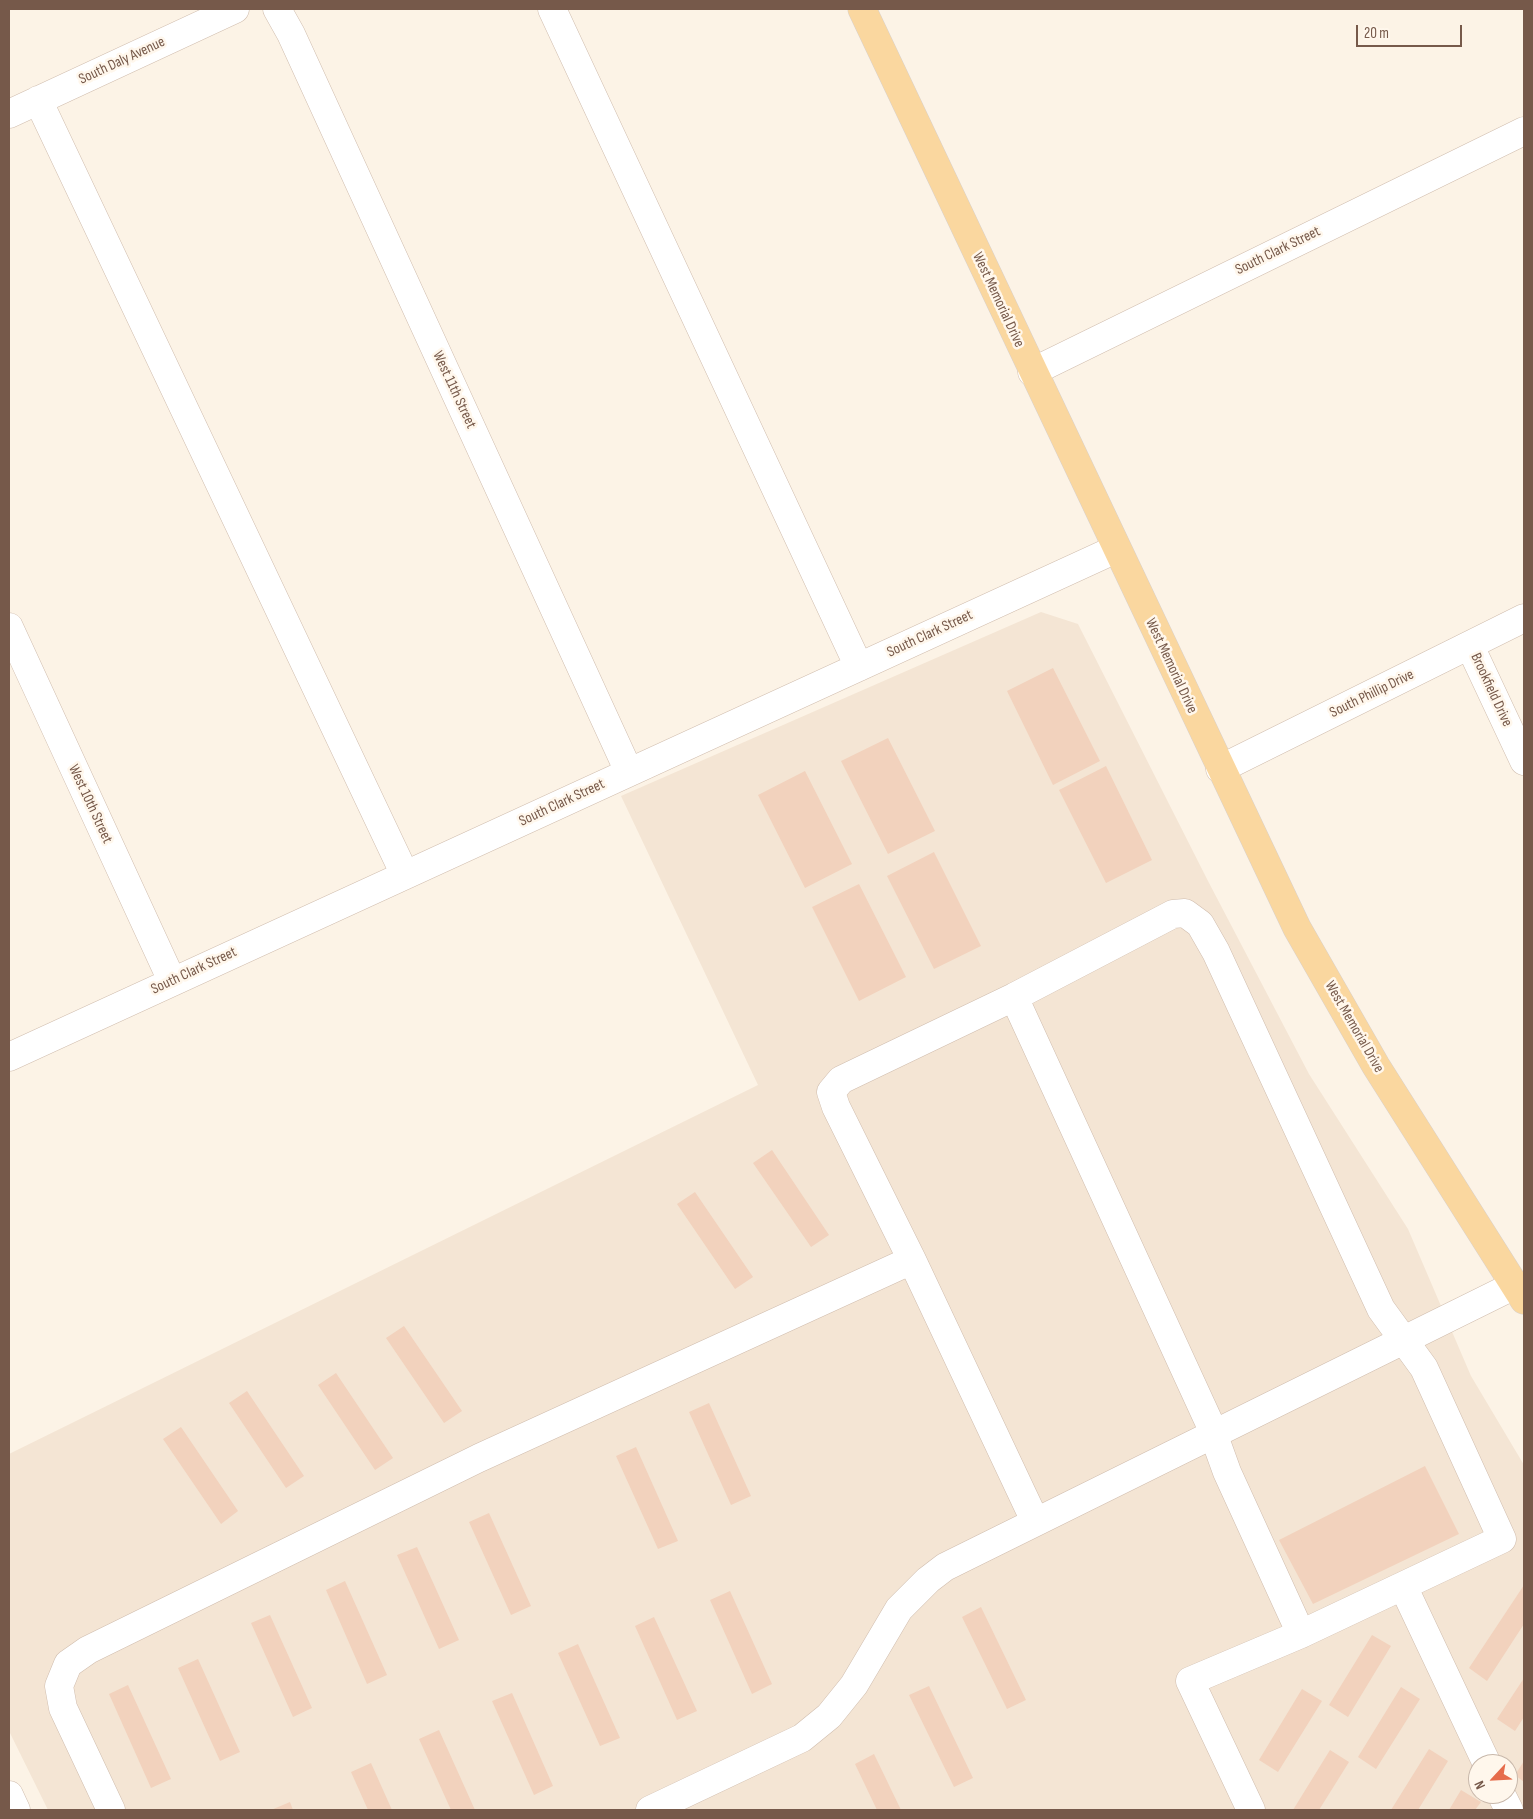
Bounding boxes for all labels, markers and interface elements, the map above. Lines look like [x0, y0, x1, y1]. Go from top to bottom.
scale bar [1358, 15, 1464, 47]
text: 20 m [1364, 24, 1389, 43]
street label: South Daly Avenue [76, 33, 168, 89]
street label: South Clark Street [1233, 223, 1323, 279]
street label: West Memorial Drive [968, 250, 1028, 350]
street label: West 11th Street [428, 348, 480, 432]
street label: South Clark Street [884, 606, 976, 662]
street label: West Memorial Drive [1141, 616, 1201, 716]
street label: Brookfield Drive [1466, 650, 1516, 730]
street label: South Phillip Drive [1327, 666, 1417, 722]
street label: West 10th Street [64, 762, 116, 846]
street label: South Clark Street [516, 775, 608, 831]
street label: South Clark Street [148, 943, 240, 999]
street label: West Memorial Drive [1320, 978, 1388, 1076]
north arrow [1468, 1754, 1518, 1804]
text: N [1471, 1778, 1489, 1792]

